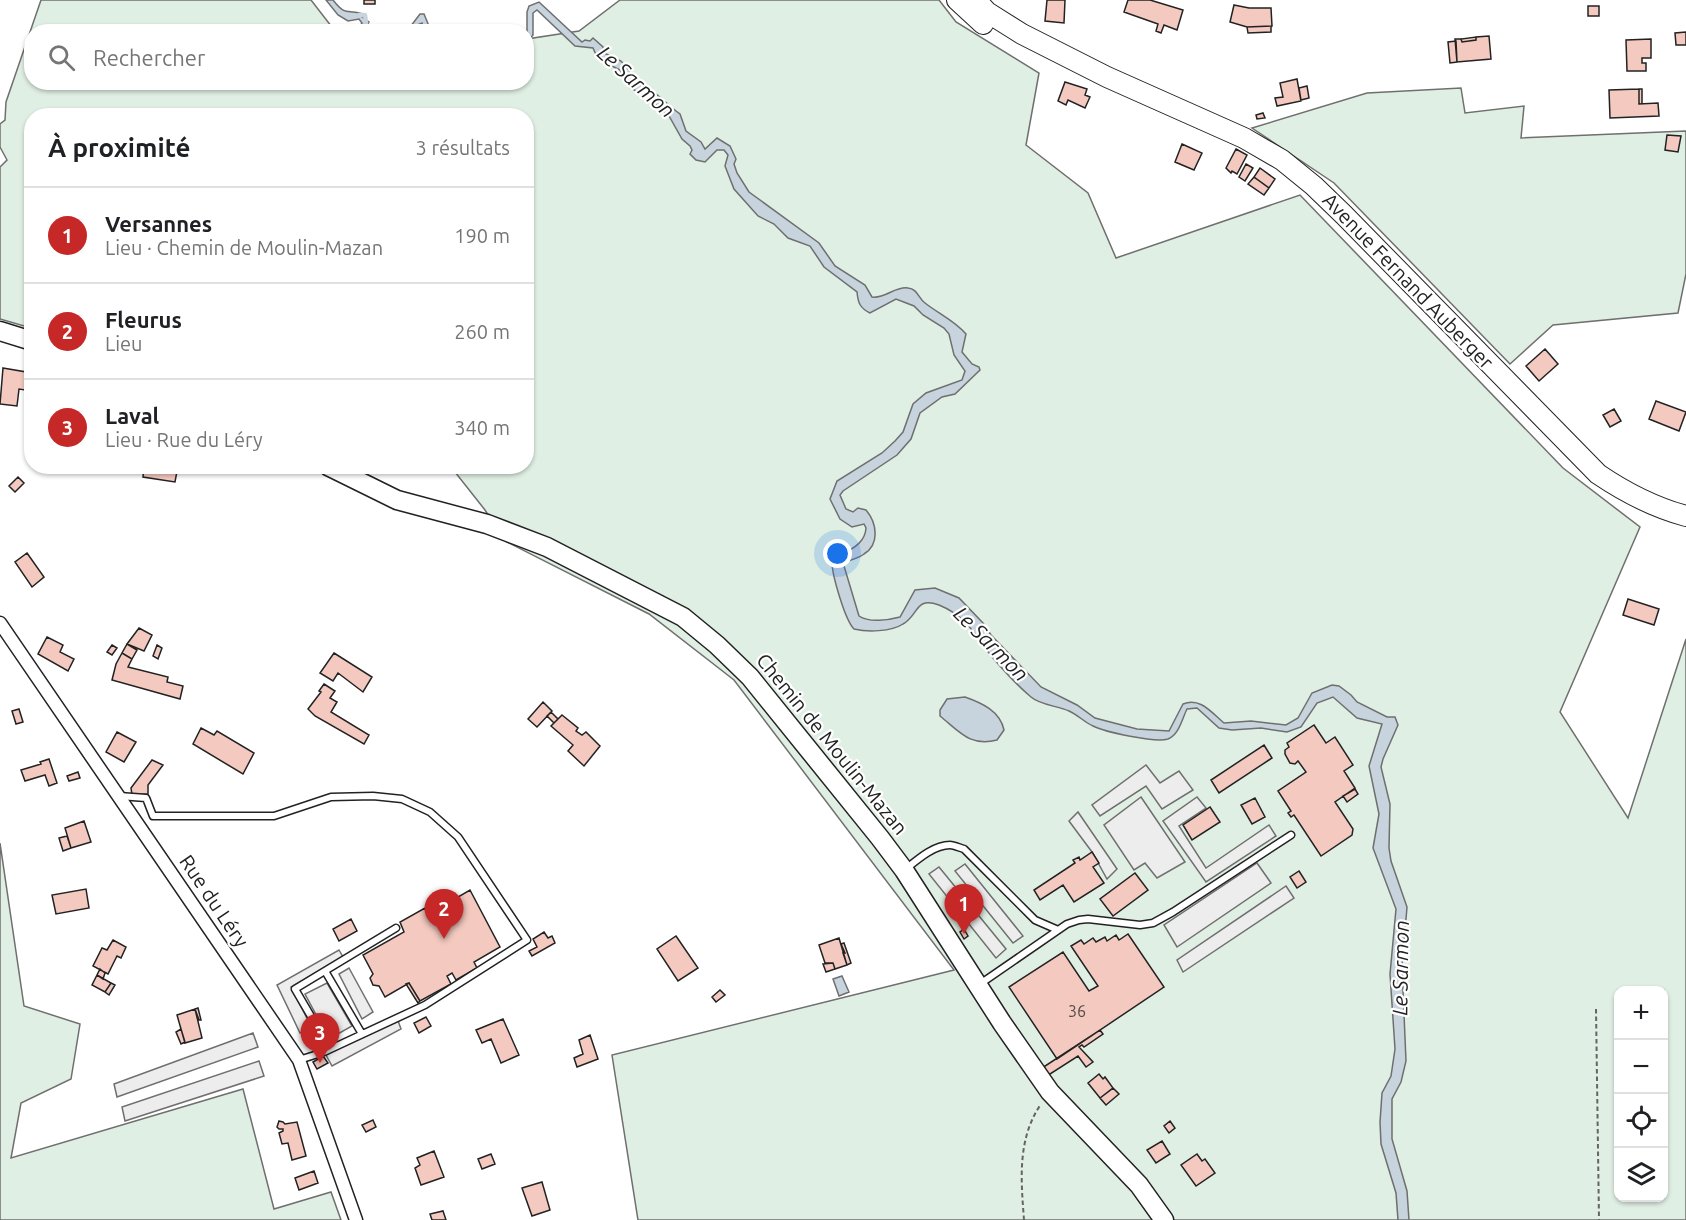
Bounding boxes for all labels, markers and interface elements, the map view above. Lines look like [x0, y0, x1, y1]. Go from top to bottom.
search box [24, 24, 534, 90]
water label: Le Sarmon [593, 40, 680, 122]
icon: search [45, 41, 78, 74]
text: Rechercher [93, 45, 205, 70]
text: À proximité [48, 133, 190, 162]
text: 3 résultats [416, 136, 510, 159]
street label: Avenue Fernand Auberger [1318, 188, 1499, 374]
text: Versannes [105, 211, 212, 236]
text: 1 [62, 224, 73, 247]
text: 190 m [454, 224, 510, 247]
text: Lieu · Chemin de Moulin-Mazan [105, 236, 383, 259]
text: Fleurus [105, 307, 182, 332]
text: 2 [62, 320, 73, 343]
text: 260 m [454, 320, 510, 343]
text: Lieu [105, 332, 143, 355]
text: Laval [105, 403, 159, 428]
text: 3 [62, 416, 73, 439]
text: 340 m [454, 416, 510, 439]
text: Lieu · Rue du Léry [105, 428, 263, 451]
your location [823, 539, 852, 568]
water label: Le Sarmon [949, 601, 1034, 686]
street label: Chemin de Moulin-Mazan [752, 648, 913, 839]
street label: Rue du Léry [175, 850, 254, 951]
pin: 1 [944, 884, 984, 934]
pin: 2 [424, 890, 464, 939]
water label: Le Sarmon [1387, 920, 1413, 1016]
map controls [1614, 986, 1668, 1202]
button: + [1614, 986, 1668, 1040]
house number: 36 [1068, 1002, 1086, 1020]
pin: 3 [300, 1014, 340, 1063]
button: − [1614, 1040, 1668, 1094]
button: locate [1614, 1094, 1668, 1148]
button: layers [1614, 1148, 1668, 1202]

